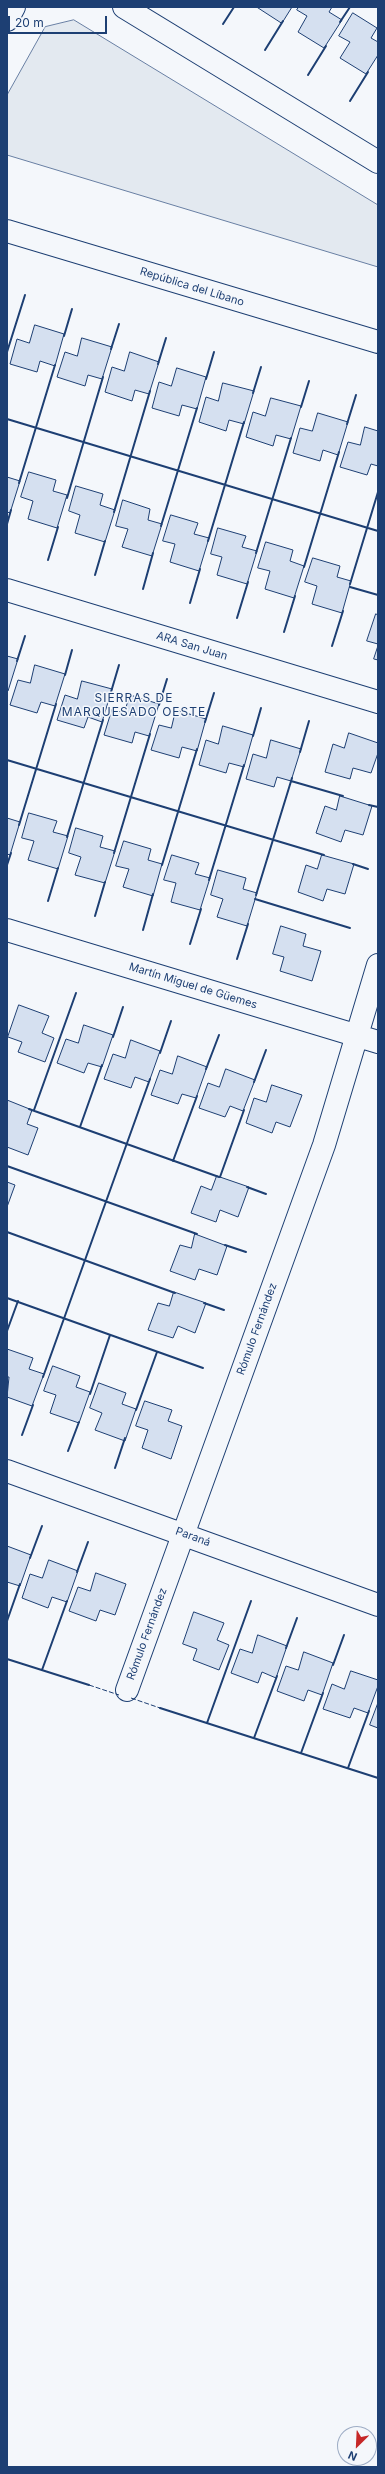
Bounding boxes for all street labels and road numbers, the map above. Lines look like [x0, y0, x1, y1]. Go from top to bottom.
street label: República del Líbano [138, 265, 246, 309]
street label: ARA San Juan [155, 629, 229, 663]
street label: Martín Miguel de Güemes [127, 960, 259, 1012]
street label: Rómulo Fernández [234, 1281, 280, 1377]
street label: Paraná [174, 1525, 212, 1549]
street label: Rómulo Fernández [124, 1586, 170, 1682]

